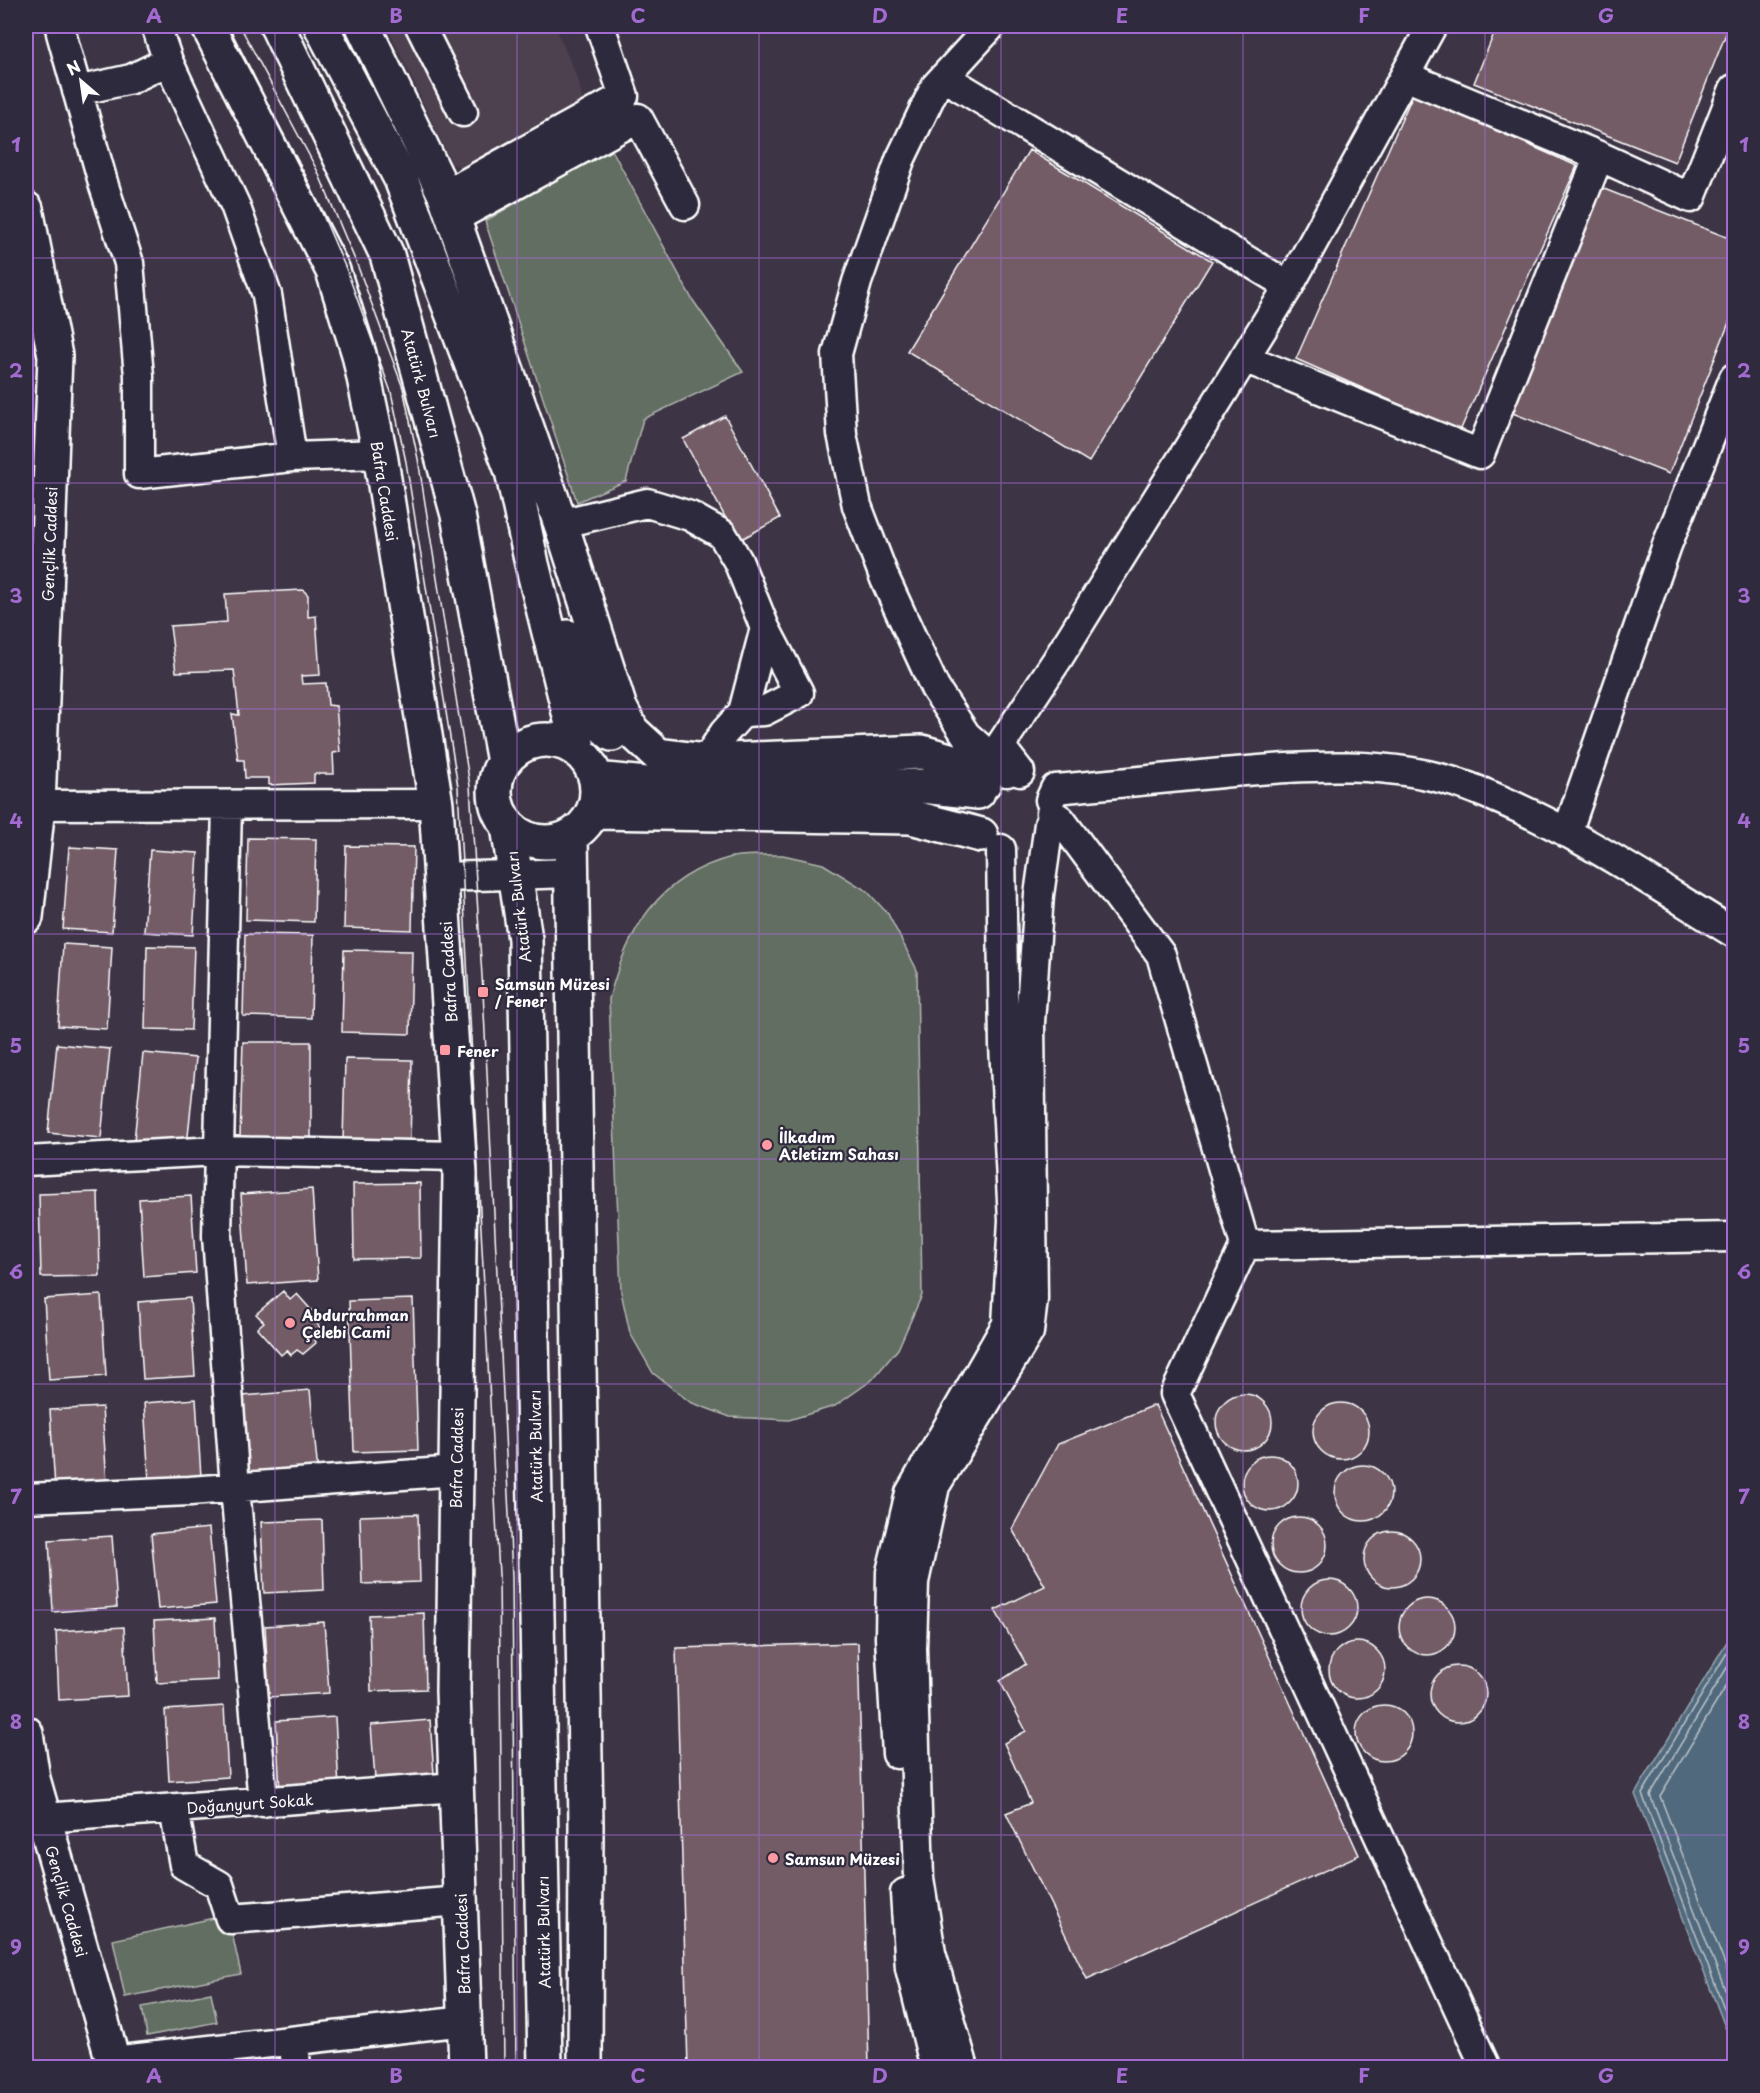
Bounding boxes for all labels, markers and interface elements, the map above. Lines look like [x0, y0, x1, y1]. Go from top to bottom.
text: A [146, 0, 162, 30]
text: B [389, 0, 403, 30]
text: C [630, 0, 646, 30]
text: D [872, 0, 888, 30]
text: E [1116, 0, 1128, 30]
text: F [1358, 0, 1370, 30]
text: G [1598, 0, 1614, 30]
north arrow [51, 51, 111, 111]
text: N [62, 53, 85, 81]
text: 1 [11, 129, 21, 159]
text: 1 [1739, 129, 1749, 159]
street label: Atatürk Bulvarı [396, 326, 448, 440]
text: 2 [9, 355, 23, 385]
text: 2 [1737, 355, 1751, 385]
street label: Bafra Caddesi [366, 439, 404, 543]
street label: Gençlik Caddesi [36, 486, 62, 602]
text: 3 [9, 580, 23, 610]
text: 3 [1737, 580, 1751, 610]
text: 4 [9, 805, 23, 835]
text: 4 [1737, 805, 1751, 835]
street label: Atatürk Bulvarı [500, 850, 536, 964]
street label: Bafra Caddesi [434, 921, 462, 1023]
place label: Samsun Müzesi / Fener [494, 972, 610, 1012]
marker: Samsun Müzesi / Fener [476, 985, 490, 999]
text: 5 [10, 1030, 22, 1060]
text: 5 [1738, 1030, 1750, 1060]
place label: Fener [457, 1039, 499, 1062]
marker: Fener [438, 1043, 452, 1057]
place label: İlkadım Atletizm Sahası [779, 1125, 899, 1165]
marker: İlkadım Atletizm Sahası [760, 1138, 774, 1152]
text: 6 [9, 1256, 23, 1286]
text: 6 [1737, 1256, 1751, 1286]
place label: Abdurrahman Çelebi Cami [301, 1303, 409, 1343]
marker: Abdurrahman Çelebi Cami [283, 1316, 297, 1330]
street label: Atatürk Bulvarı [523, 1390, 547, 1502]
street label: Bafra Caddesi [444, 1407, 468, 1509]
text: 7 [10, 1481, 22, 1511]
text: 7 [1738, 1481, 1750, 1511]
text: 8 [10, 1706, 22, 1736]
text: 8 [1738, 1706, 1750, 1736]
street label: Doğanyurt Sokak [186, 1787, 315, 1819]
street label: Gençlik Caddesi [40, 1843, 94, 1959]
place label: Samsun Müzesi [785, 1847, 900, 1870]
marker: Samsun Müzesi [766, 1851, 780, 1865]
street label: Atatürk Bulvarı [531, 1876, 555, 1988]
street label: Bafra Caddesi [449, 1893, 475, 1995]
text: 9 [10, 1931, 22, 1961]
text: 9 [1738, 1931, 1750, 1961]
text: A [146, 2060, 162, 2090]
text: B [389, 2060, 403, 2090]
text: C [630, 2060, 646, 2090]
text: D [872, 2060, 888, 2090]
text: E [1116, 2060, 1128, 2090]
text: F [1358, 2060, 1370, 2090]
text: G [1598, 2060, 1614, 2090]

